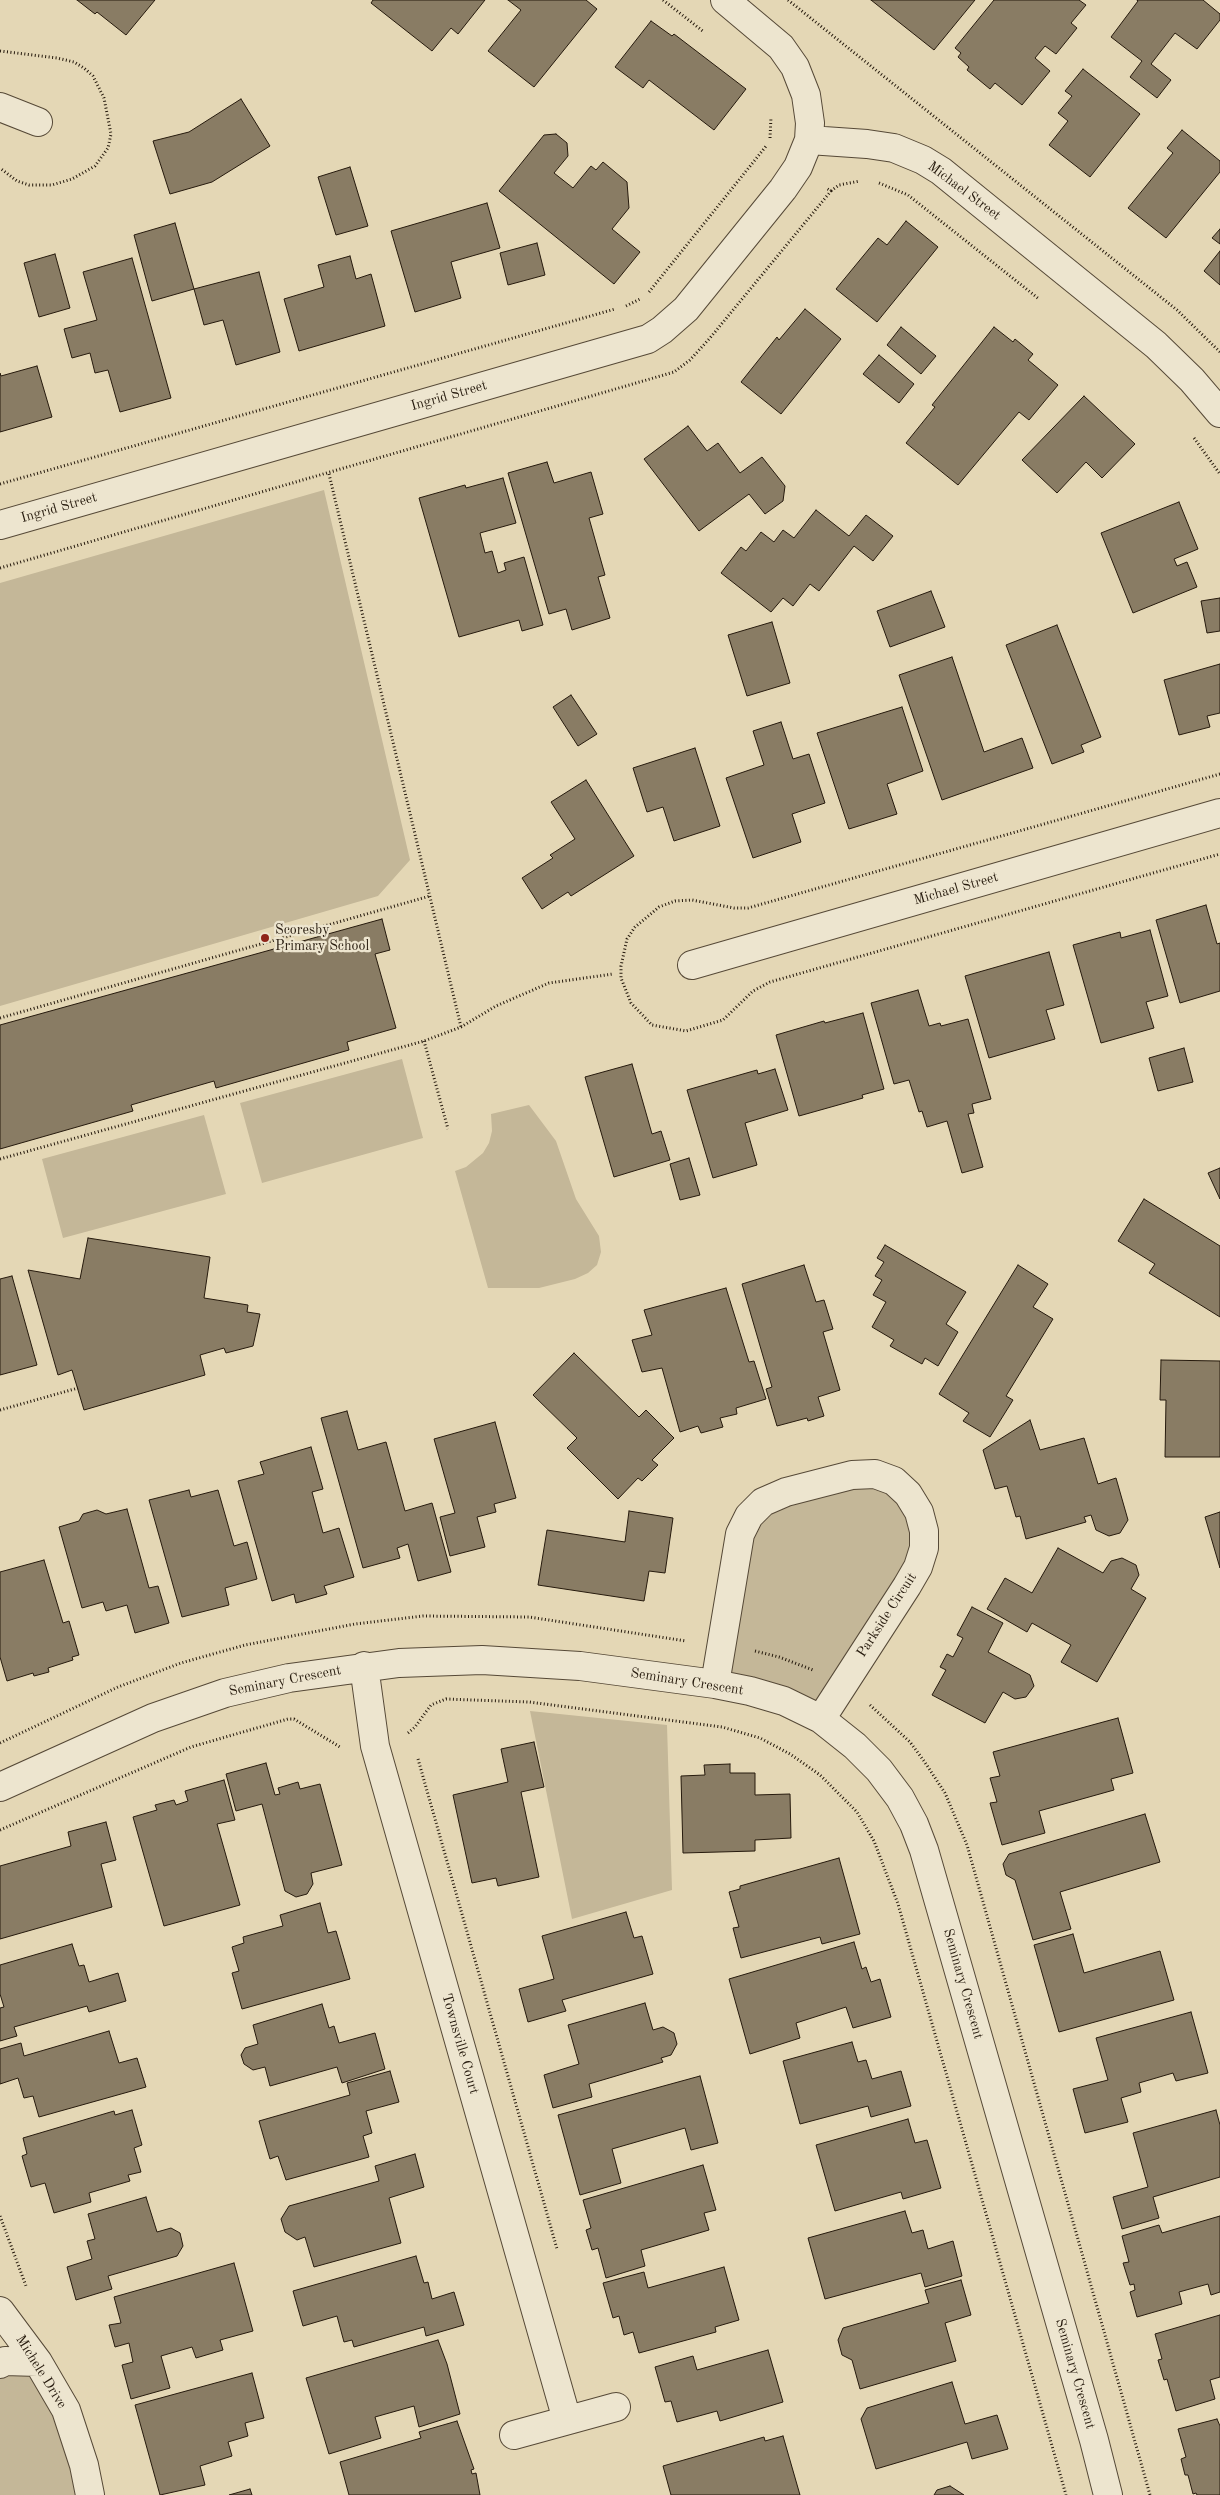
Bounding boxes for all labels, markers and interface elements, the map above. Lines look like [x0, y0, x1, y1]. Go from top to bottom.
street label: Michael Street [924, 158, 1004, 224]
street label: Ingrid Street [409, 377, 489, 415]
street label: Ingrid Street [19, 489, 99, 527]
street label: Michael Street [912, 869, 1000, 909]
place label: Scoresby Primary School [275, 922, 369, 954]
marker: Scoresby Primary School [259, 932, 271, 944]
street label: Parkside Circuit [853, 1570, 921, 1660]
street label: Seminary Crescent [227, 1662, 343, 1700]
street label: Seminary Crescent [629, 1665, 745, 1699]
street label: Seminary Crescent [939, 1927, 987, 2041]
street label: Townsville Court [438, 1992, 482, 2096]
street label: Seminary Crescent [1051, 2317, 1099, 2431]
street label: Michele Drive [12, 2332, 70, 2412]

